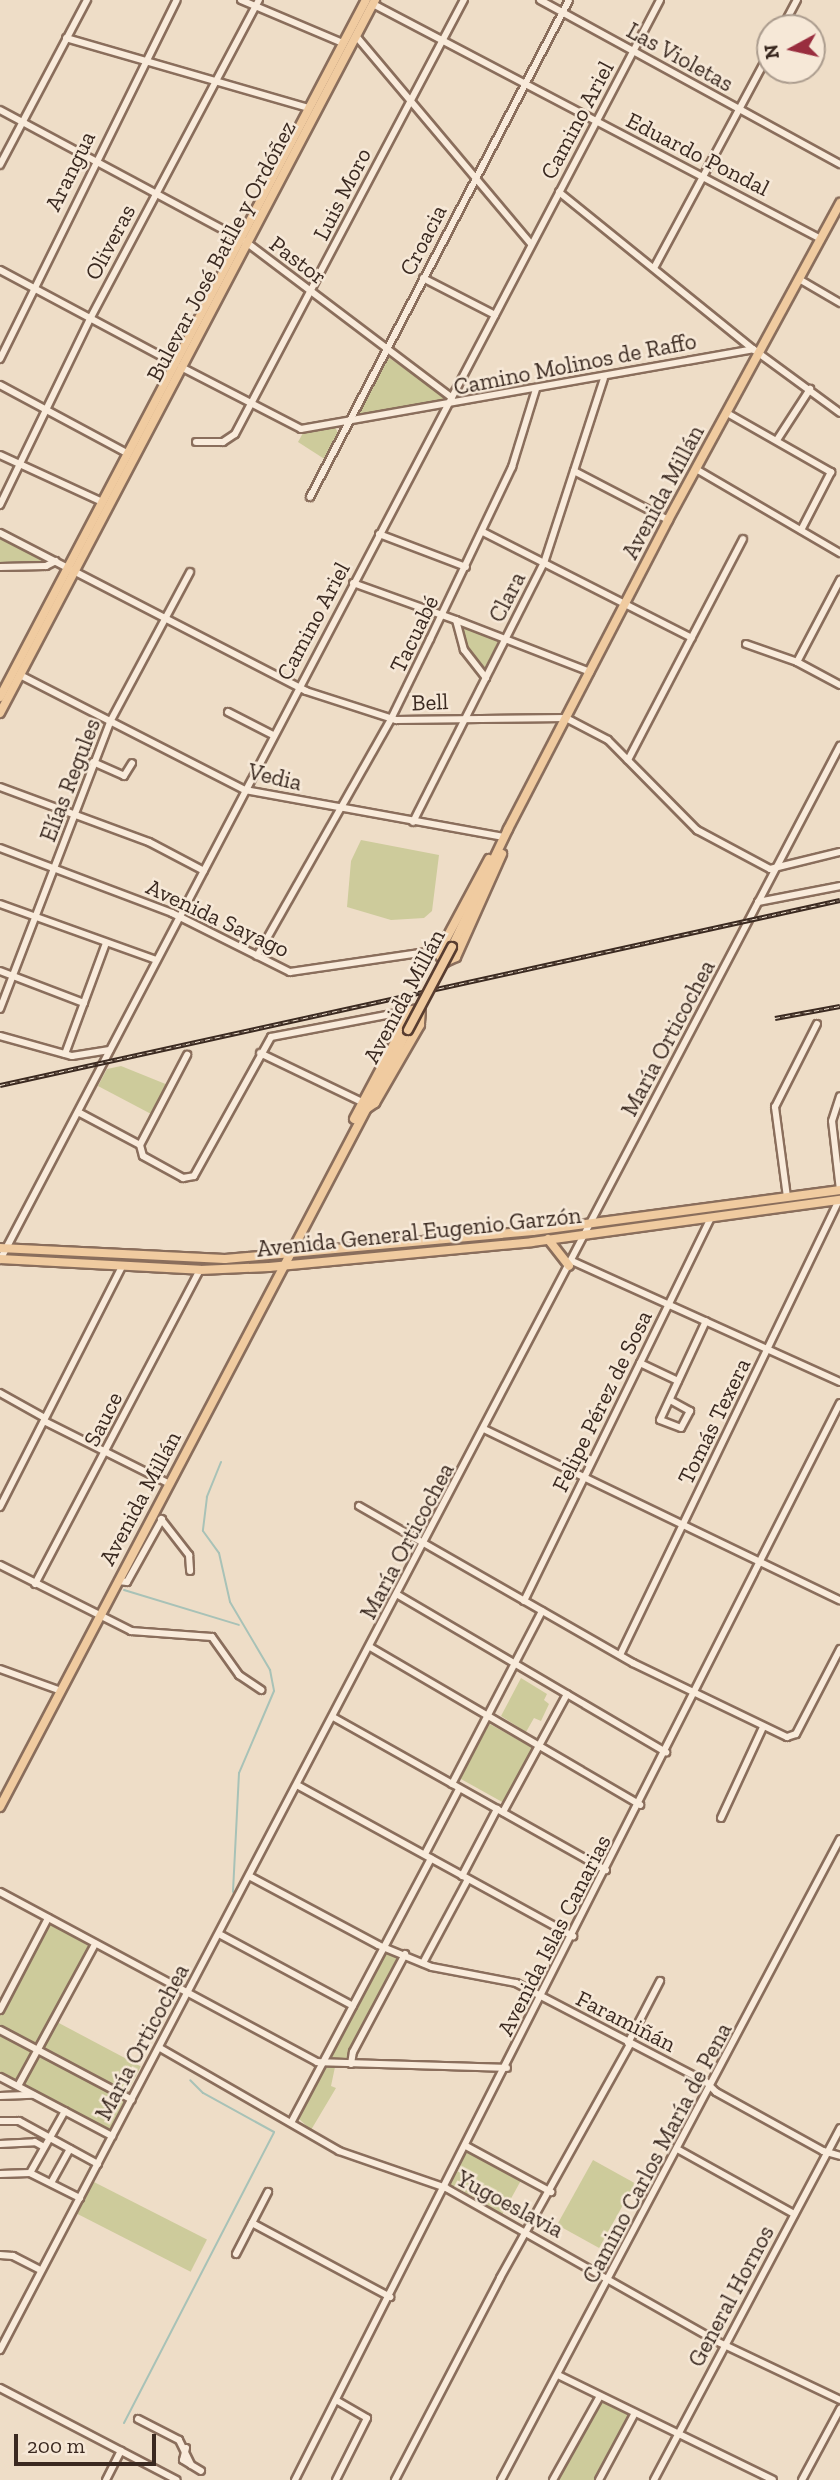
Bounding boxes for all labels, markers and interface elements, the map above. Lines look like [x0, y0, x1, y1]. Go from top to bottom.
north arrow [756, 14, 826, 84]
street label: Las Violetas [622, 16, 738, 98]
text: N [759, 43, 784, 60]
street label: Camino Ariel [534, 56, 620, 184]
street label: Eduardo Pondal [622, 106, 774, 202]
street label: Bulevar José Batlle y Ordóñez [140, 115, 302, 387]
street label: Arangua [39, 127, 101, 215]
street label: Luis Moro [307, 143, 377, 245]
street label: Oliveras [79, 199, 141, 285]
street label: Croacia [394, 200, 452, 280]
street label: Pastor [264, 230, 332, 290]
street label: Camino Molinos de Raffo [451, 327, 699, 401]
street label: Avenida Millán [616, 420, 710, 564]
street label: Camino Ariel [270, 557, 356, 685]
street label: Clara [483, 567, 531, 627]
street label: Tacuabé [384, 591, 444, 677]
street label: Bell [411, 688, 449, 716]
street label: Elías Regules [34, 715, 106, 845]
street label: Vedia [245, 757, 305, 797]
street label: Avenida Sayago [142, 873, 294, 963]
street label: Avenida Millán [357, 924, 451, 1068]
street label: María Orticochea [615, 955, 721, 1121]
street label: Avenida General Eugenio Garzón [255, 1201, 583, 1263]
street label: Felipe Pérez de Sosa [546, 1306, 658, 1496]
street label: Tomás Texera [672, 1353, 756, 1489]
street label: Sauce [78, 1387, 128, 1451]
street label: Avenida Millán [93, 1426, 187, 1570]
street label: María Orticochea [354, 1458, 460, 1624]
street label: Avenida Islas Canarias [491, 1830, 617, 2040]
street label: María Orticochea [89, 1959, 195, 2125]
street label: Faramiñán [572, 1984, 680, 2058]
street label: Camino Carlos María de Pena [576, 2018, 738, 2288]
street label: Yugoeslavia [452, 2164, 568, 2244]
street label: General Hornos [682, 2221, 780, 2371]
scale bar [18, 2420, 159, 2464]
text: 200 m [27, 2433, 85, 2458]

